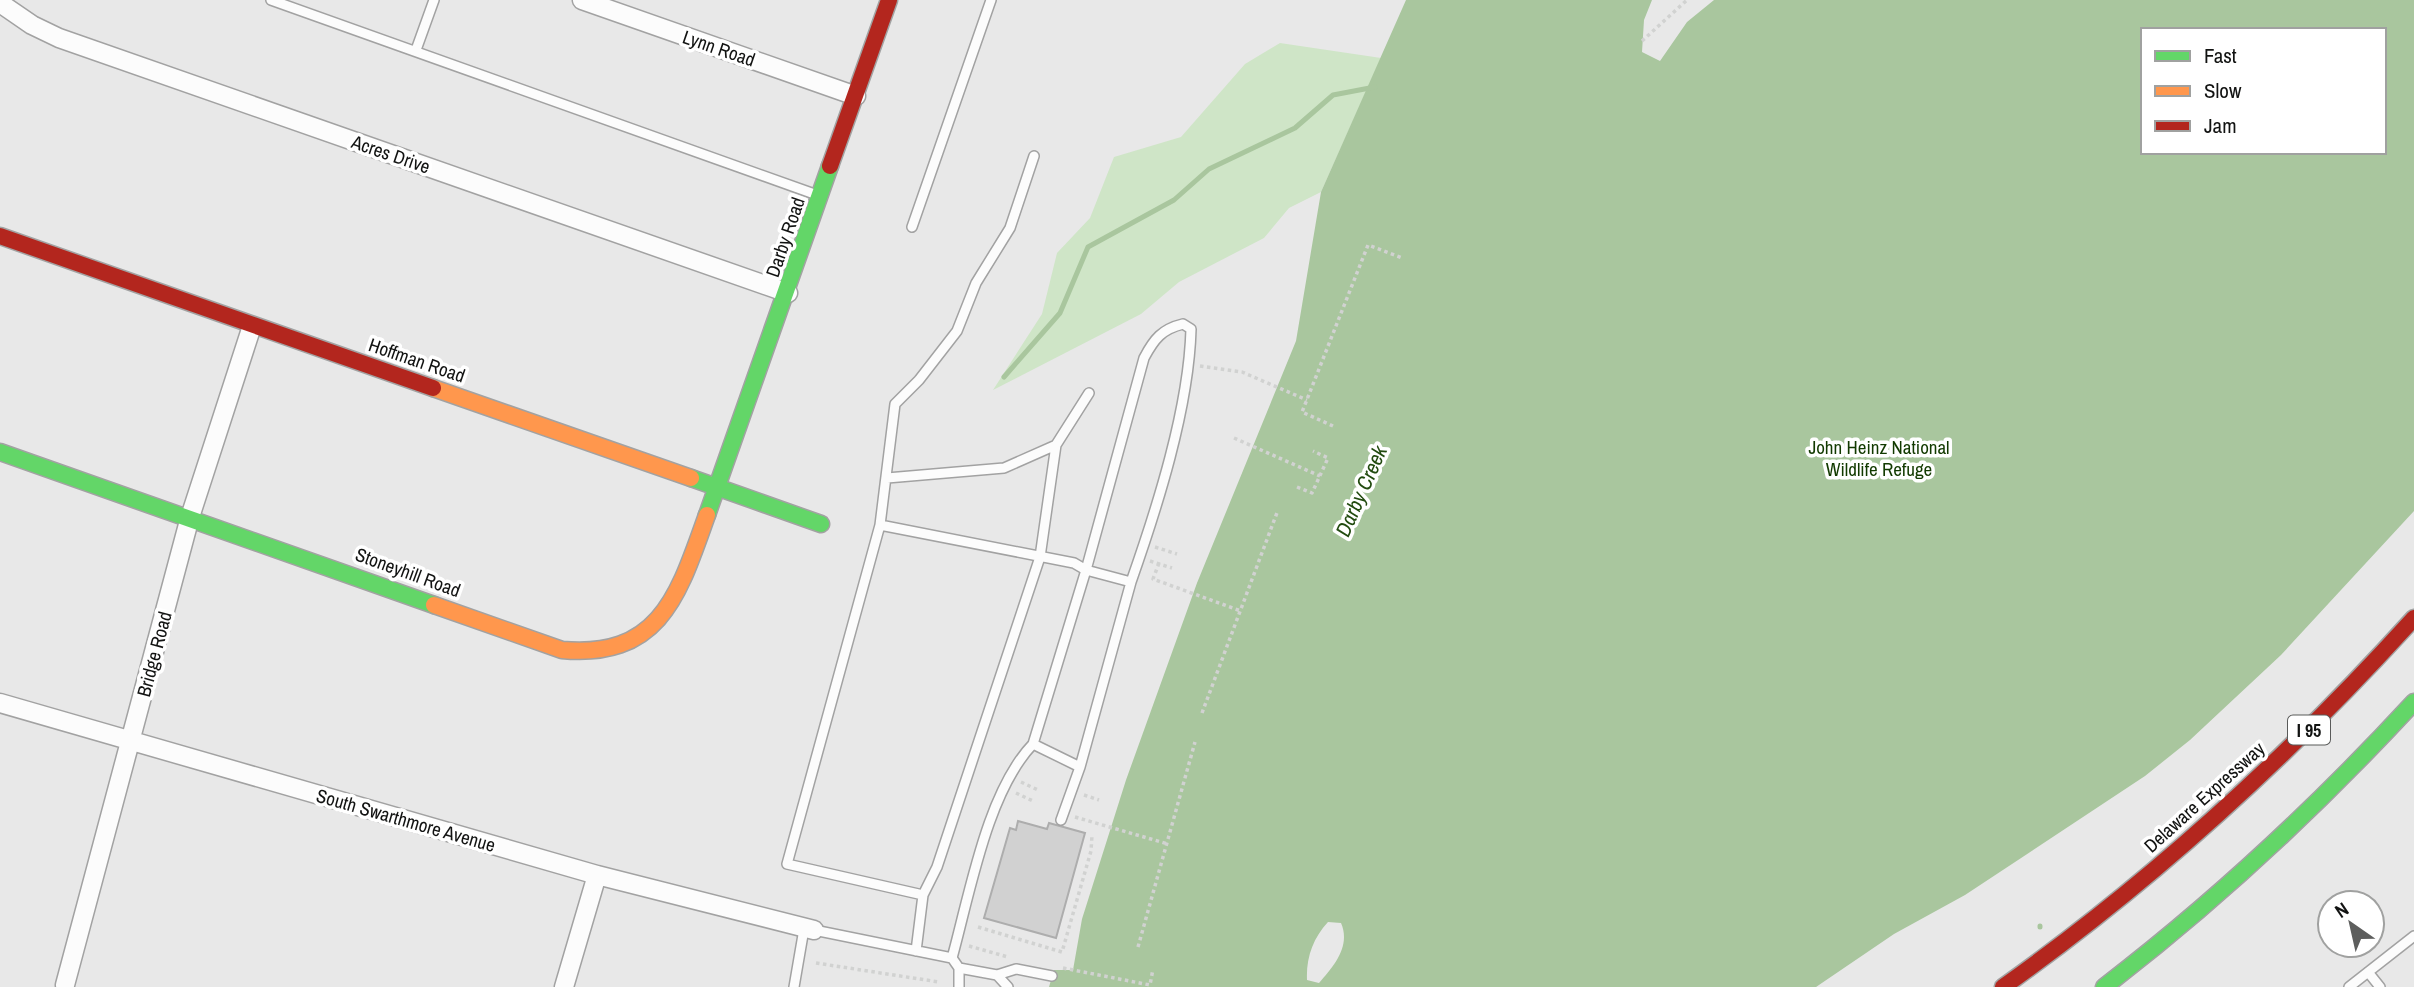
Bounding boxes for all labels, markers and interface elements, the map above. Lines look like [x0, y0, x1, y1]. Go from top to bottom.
street label: Lynn Road [679, 24, 759, 72]
legend [2141, 28, 2386, 154]
text: Fast [2204, 41, 2237, 70]
text: Slow [2204, 76, 2242, 105]
text: Jam [2204, 111, 2237, 140]
street label: Acres Drive [347, 128, 434, 180]
street label: Darby Road [759, 193, 811, 281]
street label: Hoffman Road [365, 331, 469, 389]
park label: John Heinz National Wildlife Refuge [1808, 434, 1950, 482]
water label: Darby Creek [1328, 440, 1394, 541]
street label: Stoneyhill Road [352, 541, 464, 603]
street label: Bridge Road [130, 608, 178, 700]
road number: I 95 [2288, 716, 2330, 744]
street label: Delaware Expressway [2138, 736, 2270, 858]
street label: South Swarthmore Avenue [313, 782, 499, 858]
north arrow [2316, 889, 2386, 959]
text: N [2330, 896, 2353, 924]

